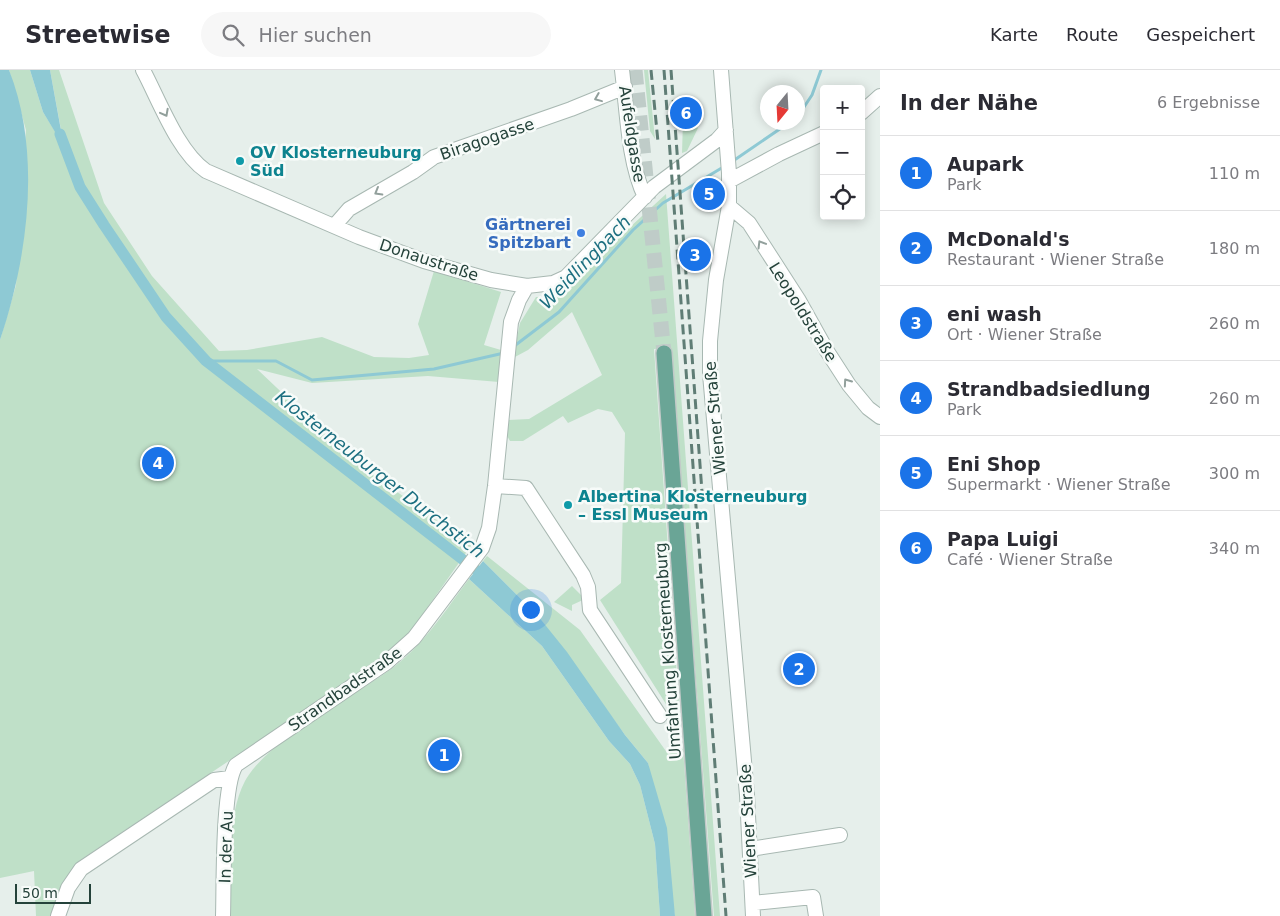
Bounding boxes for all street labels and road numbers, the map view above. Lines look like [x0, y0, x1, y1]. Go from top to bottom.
street label: Aufeldgasse [615, 84, 649, 184]
street label: Biragogasse [437, 114, 537, 164]
street label: Donaustraße [377, 235, 481, 285]
street label: Leopoldstraße [765, 259, 841, 365]
street label: Wiener Straße [701, 360, 729, 476]
street label: Umfahrung Klosterneuburg [651, 542, 685, 760]
street label: Strandbadstraße [285, 643, 405, 735]
street label: Wiener Straße [736, 764, 760, 878]
street label: In der Au [215, 810, 237, 884]

